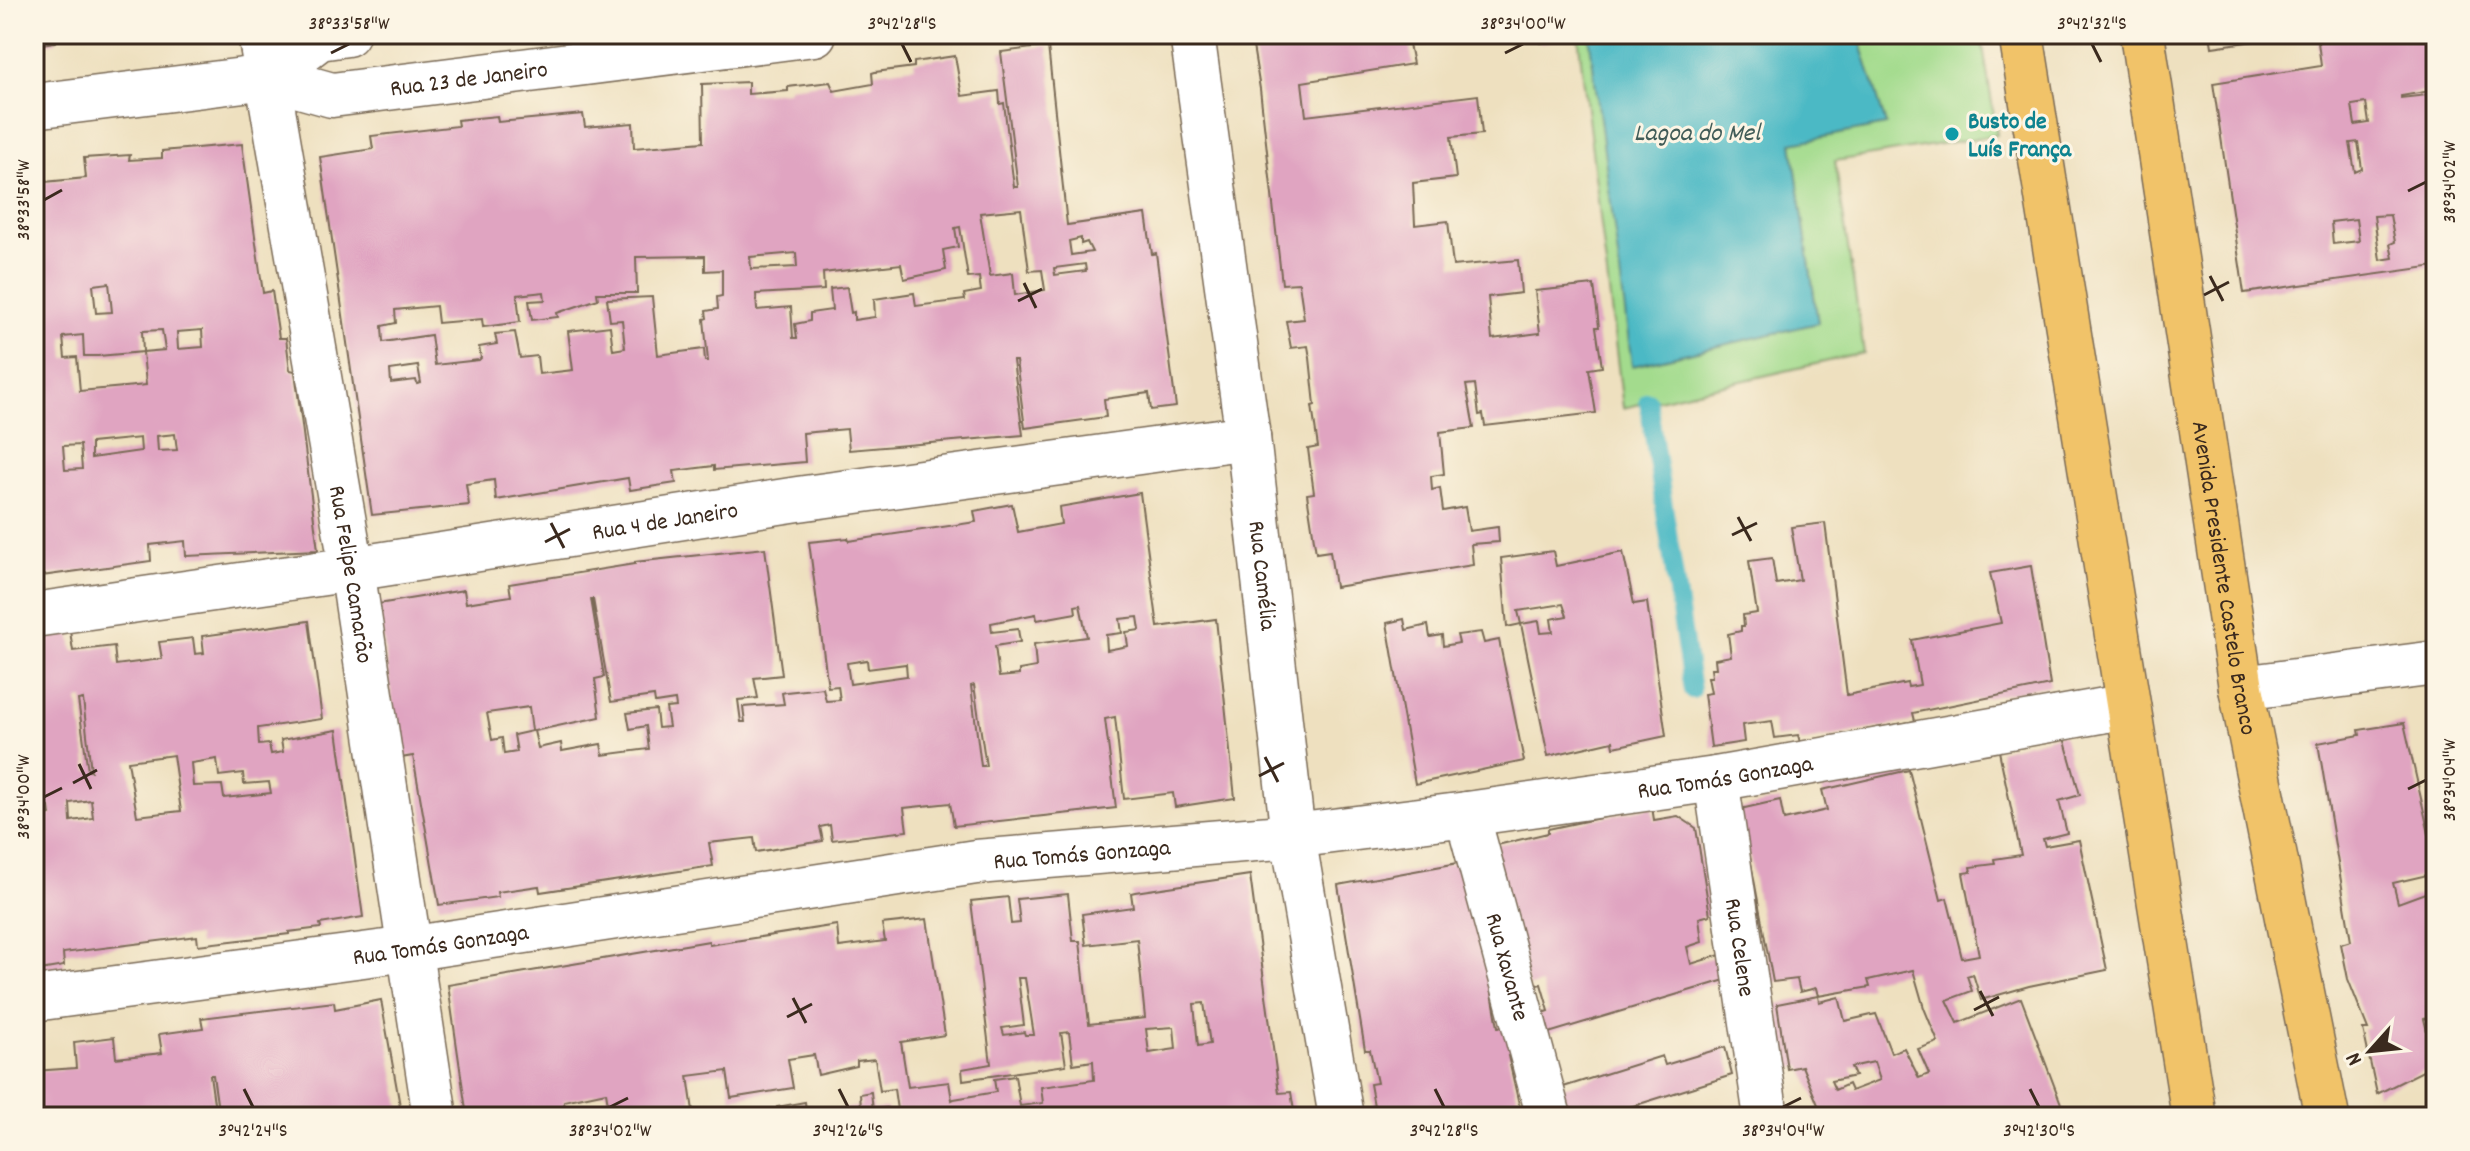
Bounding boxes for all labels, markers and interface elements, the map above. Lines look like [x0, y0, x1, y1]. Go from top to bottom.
text: 38°33'58"W [309, 11, 390, 39]
text: 3°42'28"S [868, 11, 936, 39]
text: 38°34'00"W [1481, 11, 1566, 39]
text: 3°42'32"S [2057, 11, 2127, 39]
street label: Rua 23 de Janeiro [388, 54, 550, 107]
place label: Busto de Luís França [1968, 106, 2072, 168]
water label: Lagoa do Mel [1634, 116, 1762, 153]
marker: Busto de Luís França [1943, 125, 1961, 143]
text: 38°34'02"W [2437, 140, 2465, 223]
text: 38°33'58"W [11, 159, 39, 240]
street label: Avenida Presidente Castelo Branco [2181, 419, 2264, 738]
street label: Rua Felipe Camarão [318, 483, 380, 666]
street label: Rua 4 de Janeiro [590, 495, 741, 551]
street label: Rua Camélia [1238, 519, 1284, 633]
text: 38°34'04"W [2437, 738, 2465, 821]
street label: Rua Tomás Gonzaga [1635, 748, 1816, 810]
text: 38°34'00"W [11, 754, 39, 839]
street label: Rua Tomás Gonzaga [992, 832, 1172, 881]
street label: Rua Celene [1714, 896, 1762, 999]
street label: Rua Xavante [1475, 910, 1536, 1025]
street label: Rua Tomás Gonzaga [351, 917, 532, 976]
north arrow [2330, 1011, 2410, 1091]
text: N [2339, 1046, 2372, 1070]
text: 3°42'24"S [218, 1118, 288, 1146]
text: 38°34'02"W [569, 1118, 652, 1146]
text: 3°42'26"S [813, 1118, 883, 1146]
text: 3°42'28"S [1410, 1118, 1478, 1146]
text: 38°34'04"W [1742, 1118, 1825, 1146]
text: 3°42'30"S [2003, 1118, 2075, 1146]

